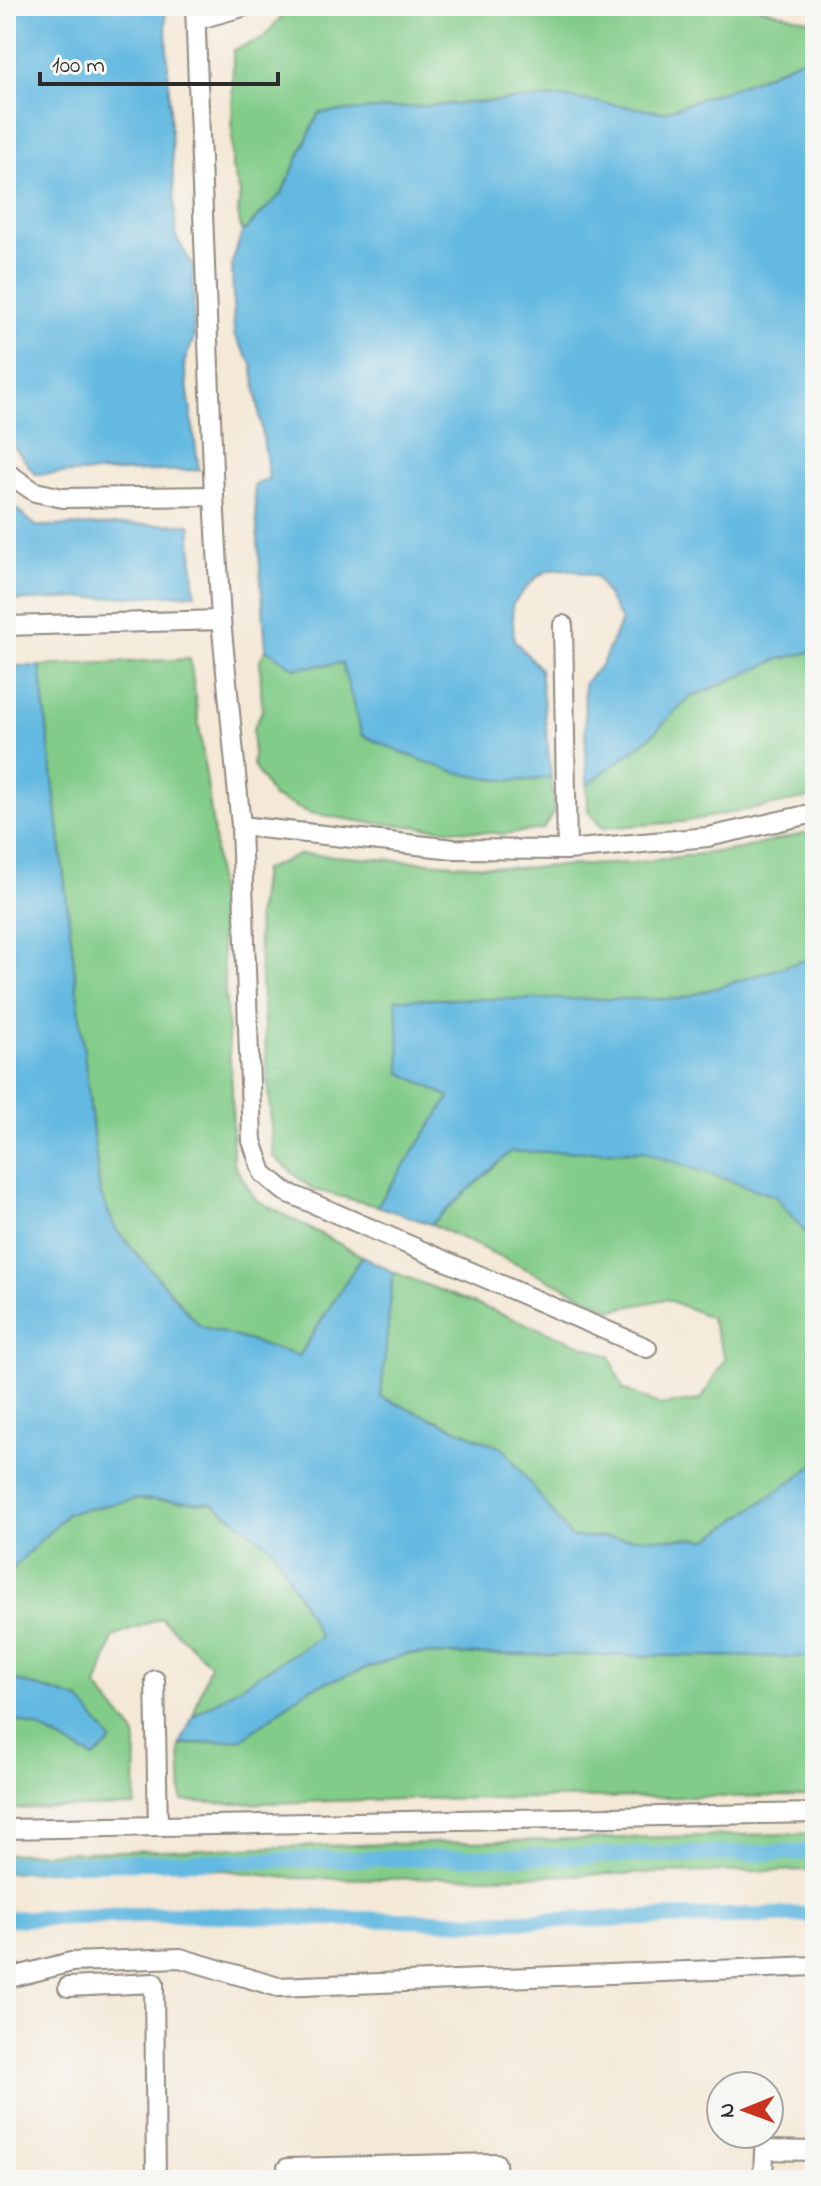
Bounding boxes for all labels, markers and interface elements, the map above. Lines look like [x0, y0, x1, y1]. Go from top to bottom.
scale bar [40, 36, 278, 86]
text: 100 m [52, 49, 105, 84]
north arrow [705, 2070, 785, 2150]
text: N [712, 2103, 744, 2118]

